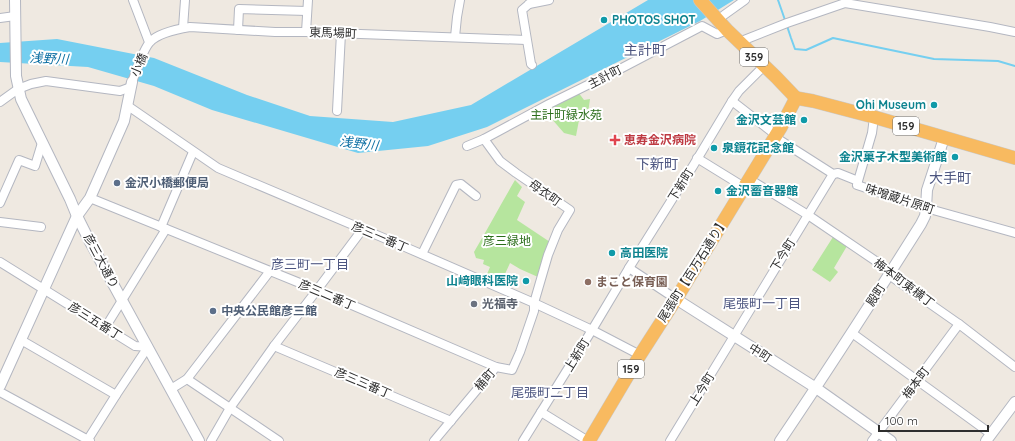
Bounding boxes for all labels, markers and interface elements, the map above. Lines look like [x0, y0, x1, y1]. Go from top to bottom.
place label: PHOTOS SHOT [612, 12, 696, 27]
marker: PHOTOS SHOT [599, 15, 609, 25]
street label: 東馬場町 [309, 24, 357, 41]
district label: 主計町 [624, 41, 666, 59]
road number: 359 [740, 48, 768, 66]
water label: 浅野川 [29, 49, 71, 67]
street label: 小橋 [127, 51, 150, 79]
street label: 主計町 [585, 62, 624, 91]
place label: Ohi Museum [856, 97, 926, 112]
marker: Ohi Museum [929, 100, 939, 110]
park label: 主計町緑水苑 [530, 107, 602, 122]
place label: 金沢文芸館 [736, 112, 796, 127]
marker: 金沢文芸館 [799, 115, 809, 125]
road number: 159 [893, 117, 919, 135]
place label: 恵寿金沢病院 [624, 132, 696, 147]
water label: 浅野川 [339, 133, 381, 154]
marker: 恵寿金沢病院 [609, 134, 621, 146]
place label: 泉鏡花記念館 [722, 140, 794, 155]
marker: 泉鏡花記念館 [709, 143, 719, 153]
place label: 金沢菓子木型美術館 [839, 149, 947, 164]
marker: 金沢菓子木型美術館 [950, 152, 960, 162]
district label: 下新町 [636, 155, 678, 173]
street label: 下新町 [665, 165, 696, 204]
district label: 大手町 [929, 169, 971, 187]
place label: 金沢小橋郵便局 [125, 175, 209, 190]
street label: 母衣町 [526, 176, 564, 209]
marker: 金沢小橋郵便局 [112, 178, 122, 188]
street label: 味噌蔵片原町 [864, 180, 937, 217]
place label: 金沢蓄音器館 [726, 183, 798, 198]
marker: 金沢蓄音器館 [713, 186, 723, 196]
street label: 尾張町【百万石通り】 [654, 215, 731, 325]
street label: 彦三一番丁 [350, 218, 411, 255]
street label: 彦三大通り [81, 231, 122, 291]
park label: 彦三緑地 [483, 233, 531, 248]
street label: 下今町 [767, 235, 798, 274]
place label: 高田医院 [620, 245, 668, 260]
marker: 高田医院 [607, 248, 617, 258]
street label: 梅本町東横丁 [871, 255, 938, 310]
district label: 彦三町一丁目 [271, 256, 349, 272]
place label: 山﨑眼科医院 [446, 273, 518, 288]
place label: まこと保育園 [596, 274, 668, 289]
street label: 彦三二番丁 [297, 276, 358, 313]
marker: 山﨑眼科医院 [521, 276, 531, 286]
marker: まこと保育園 [583, 277, 593, 287]
street label: 殿町 [863, 281, 888, 309]
district label: 尾張町一丁目 [723, 295, 801, 311]
place label: 光福寺 [482, 296, 518, 311]
street label: 彦三五番丁 [66, 298, 125, 343]
marker: 光福寺 [469, 299, 479, 309]
place label: 中央公民館彦三館 [221, 303, 317, 318]
marker: 中央公民館彦三館 [208, 306, 218, 316]
street label: 上新町 [561, 335, 592, 374]
street label: 中町 [746, 340, 774, 365]
road number: 159 [618, 360, 644, 378]
street label: 彦三三番丁 [333, 364, 394, 401]
street label: 梅本町 [899, 364, 932, 402]
street label: 桶町 [471, 366, 498, 394]
street label: 上今町 [686, 369, 717, 408]
district label: 尾張町二丁目 [511, 384, 589, 400]
scale bar [879, 407, 988, 433]
text: 100 m [885, 413, 918, 428]

